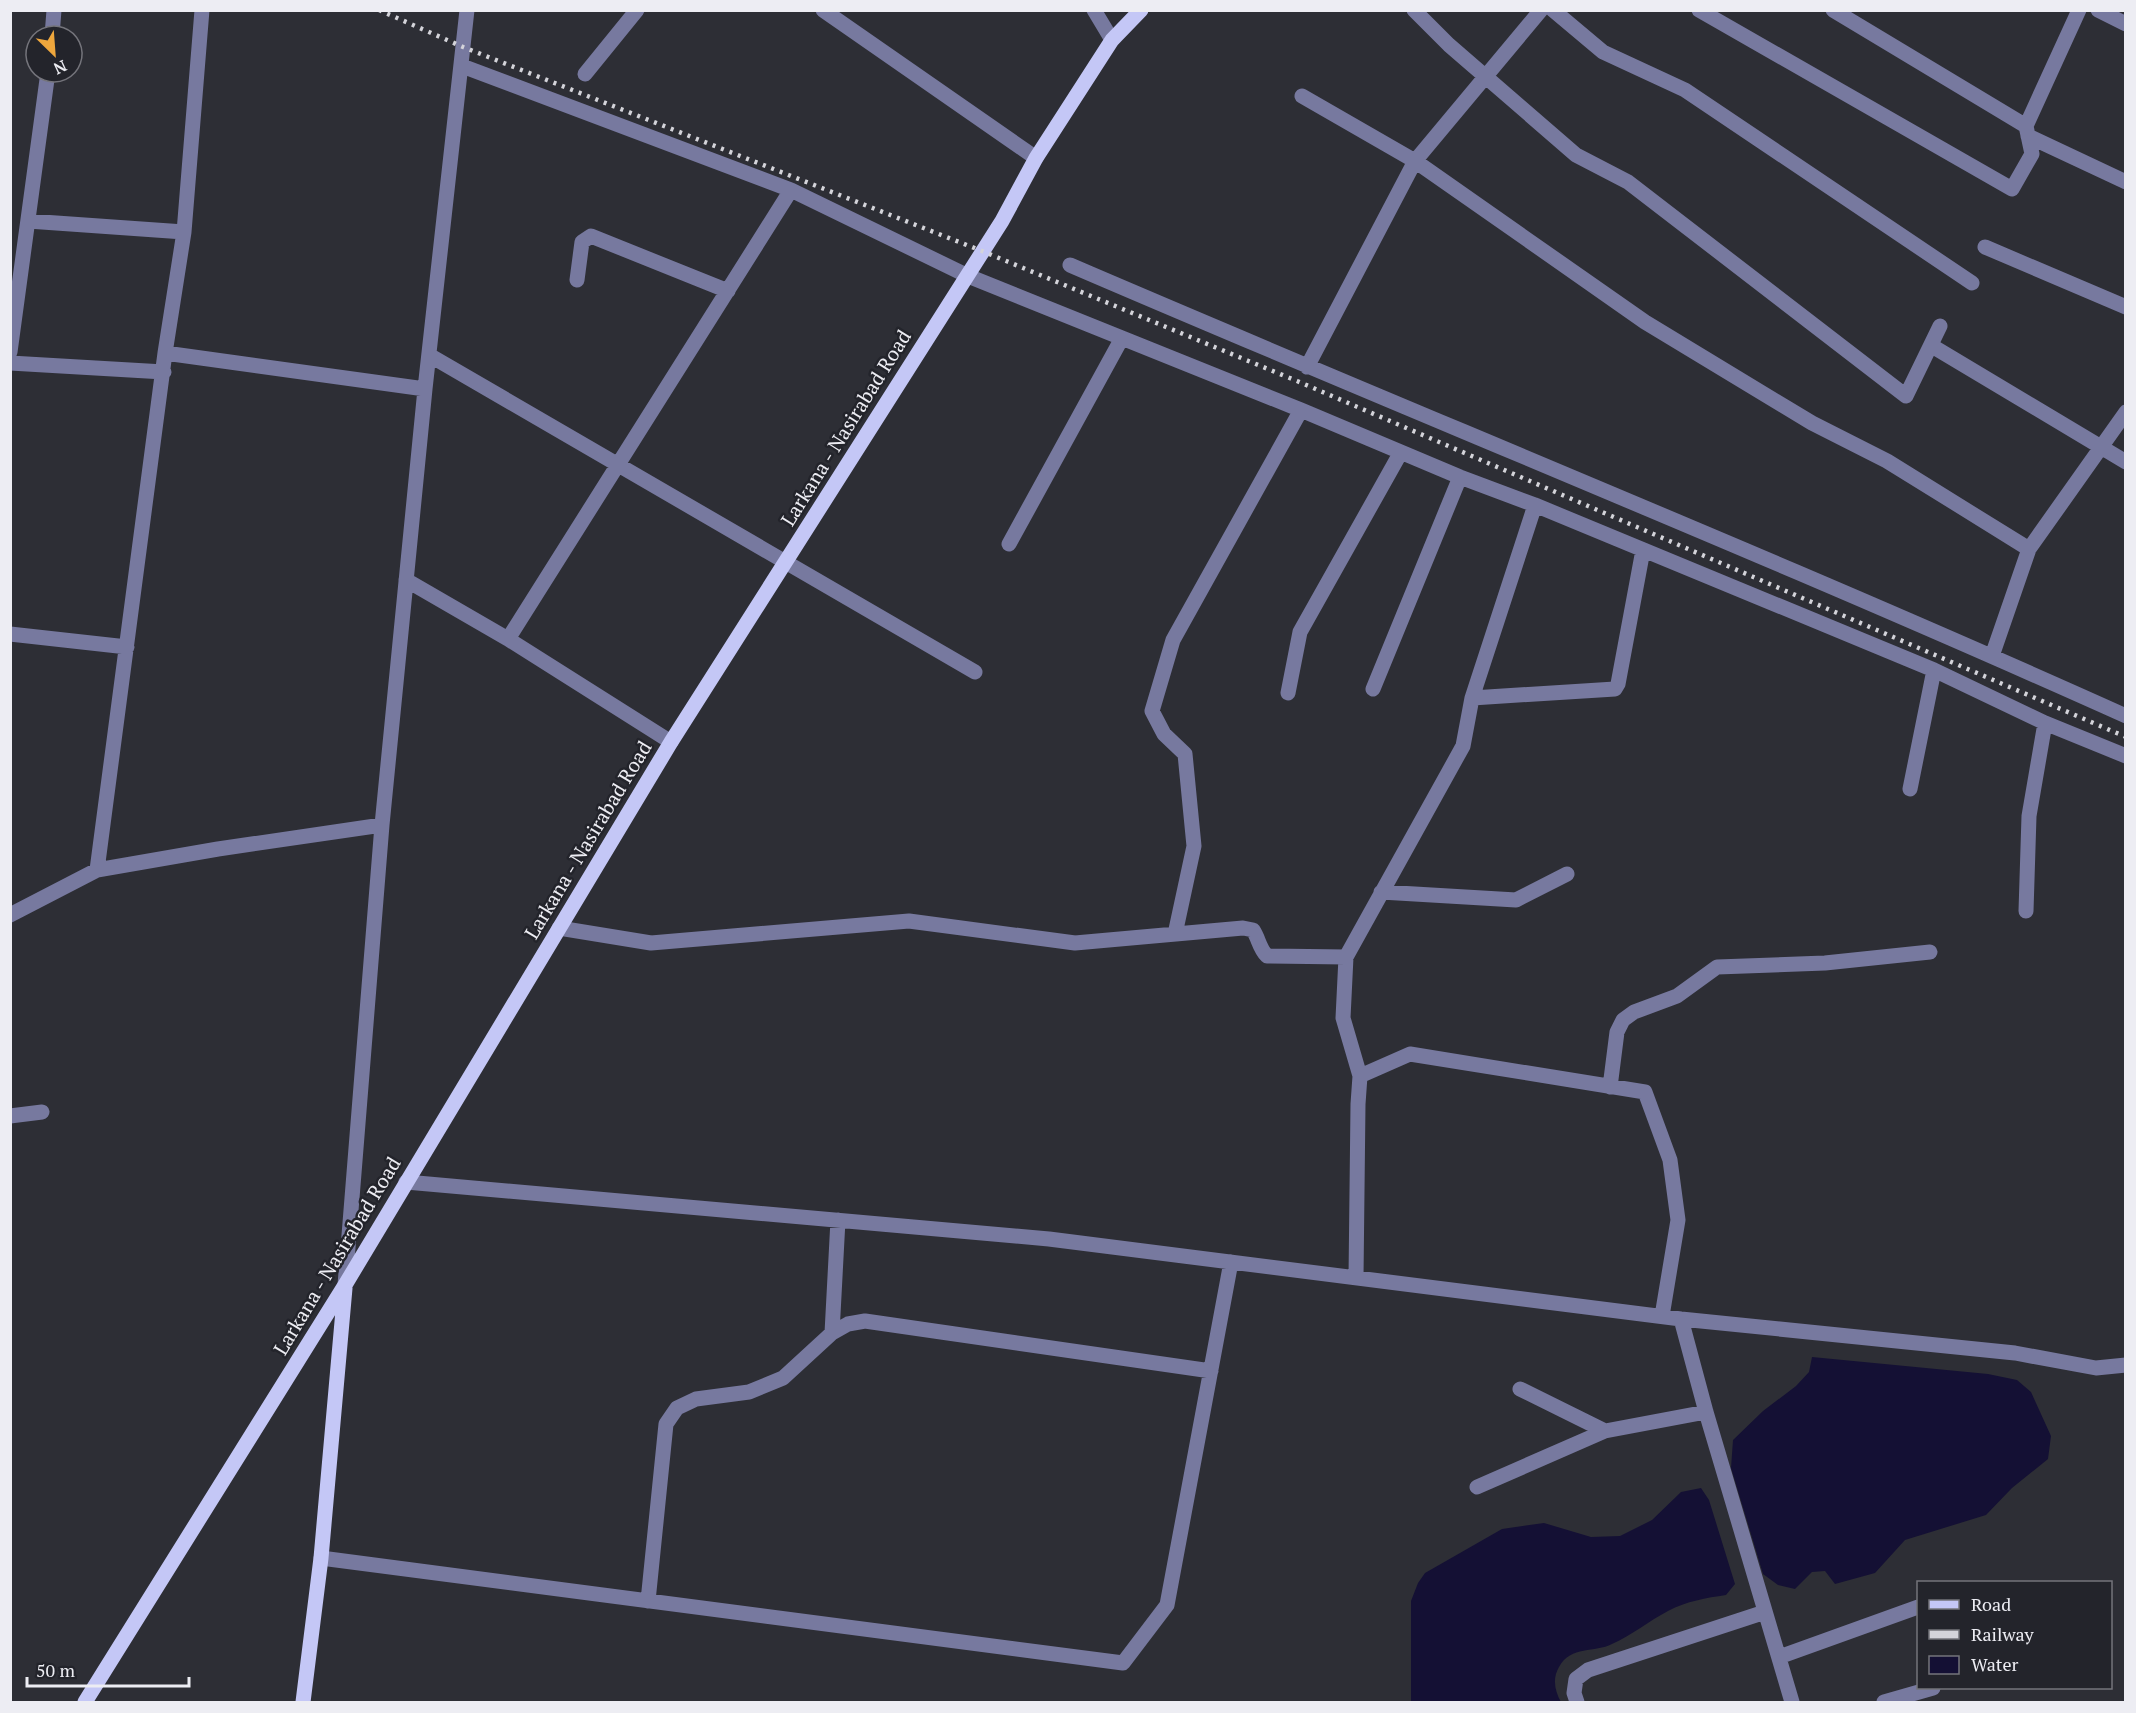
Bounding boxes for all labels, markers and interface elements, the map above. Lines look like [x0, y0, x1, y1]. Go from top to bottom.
north arrow [24, 24, 84, 84]
text: N [50, 55, 70, 80]
street label: Larkana - Nasirabad Road [774, 325, 917, 531]
street label: Larkana - Nasirabad Road [518, 736, 657, 944]
street label: Larkana - Nasirabad Road [267, 1152, 406, 1360]
legend [1917, 1581, 2112, 1689]
text: Road [1971, 1592, 2011, 1616]
text: Railway [1971, 1622, 2035, 1646]
scale bar [27, 1650, 189, 1688]
text: Water [1971, 1652, 2018, 1676]
text: 50 m [36, 1658, 76, 1682]

